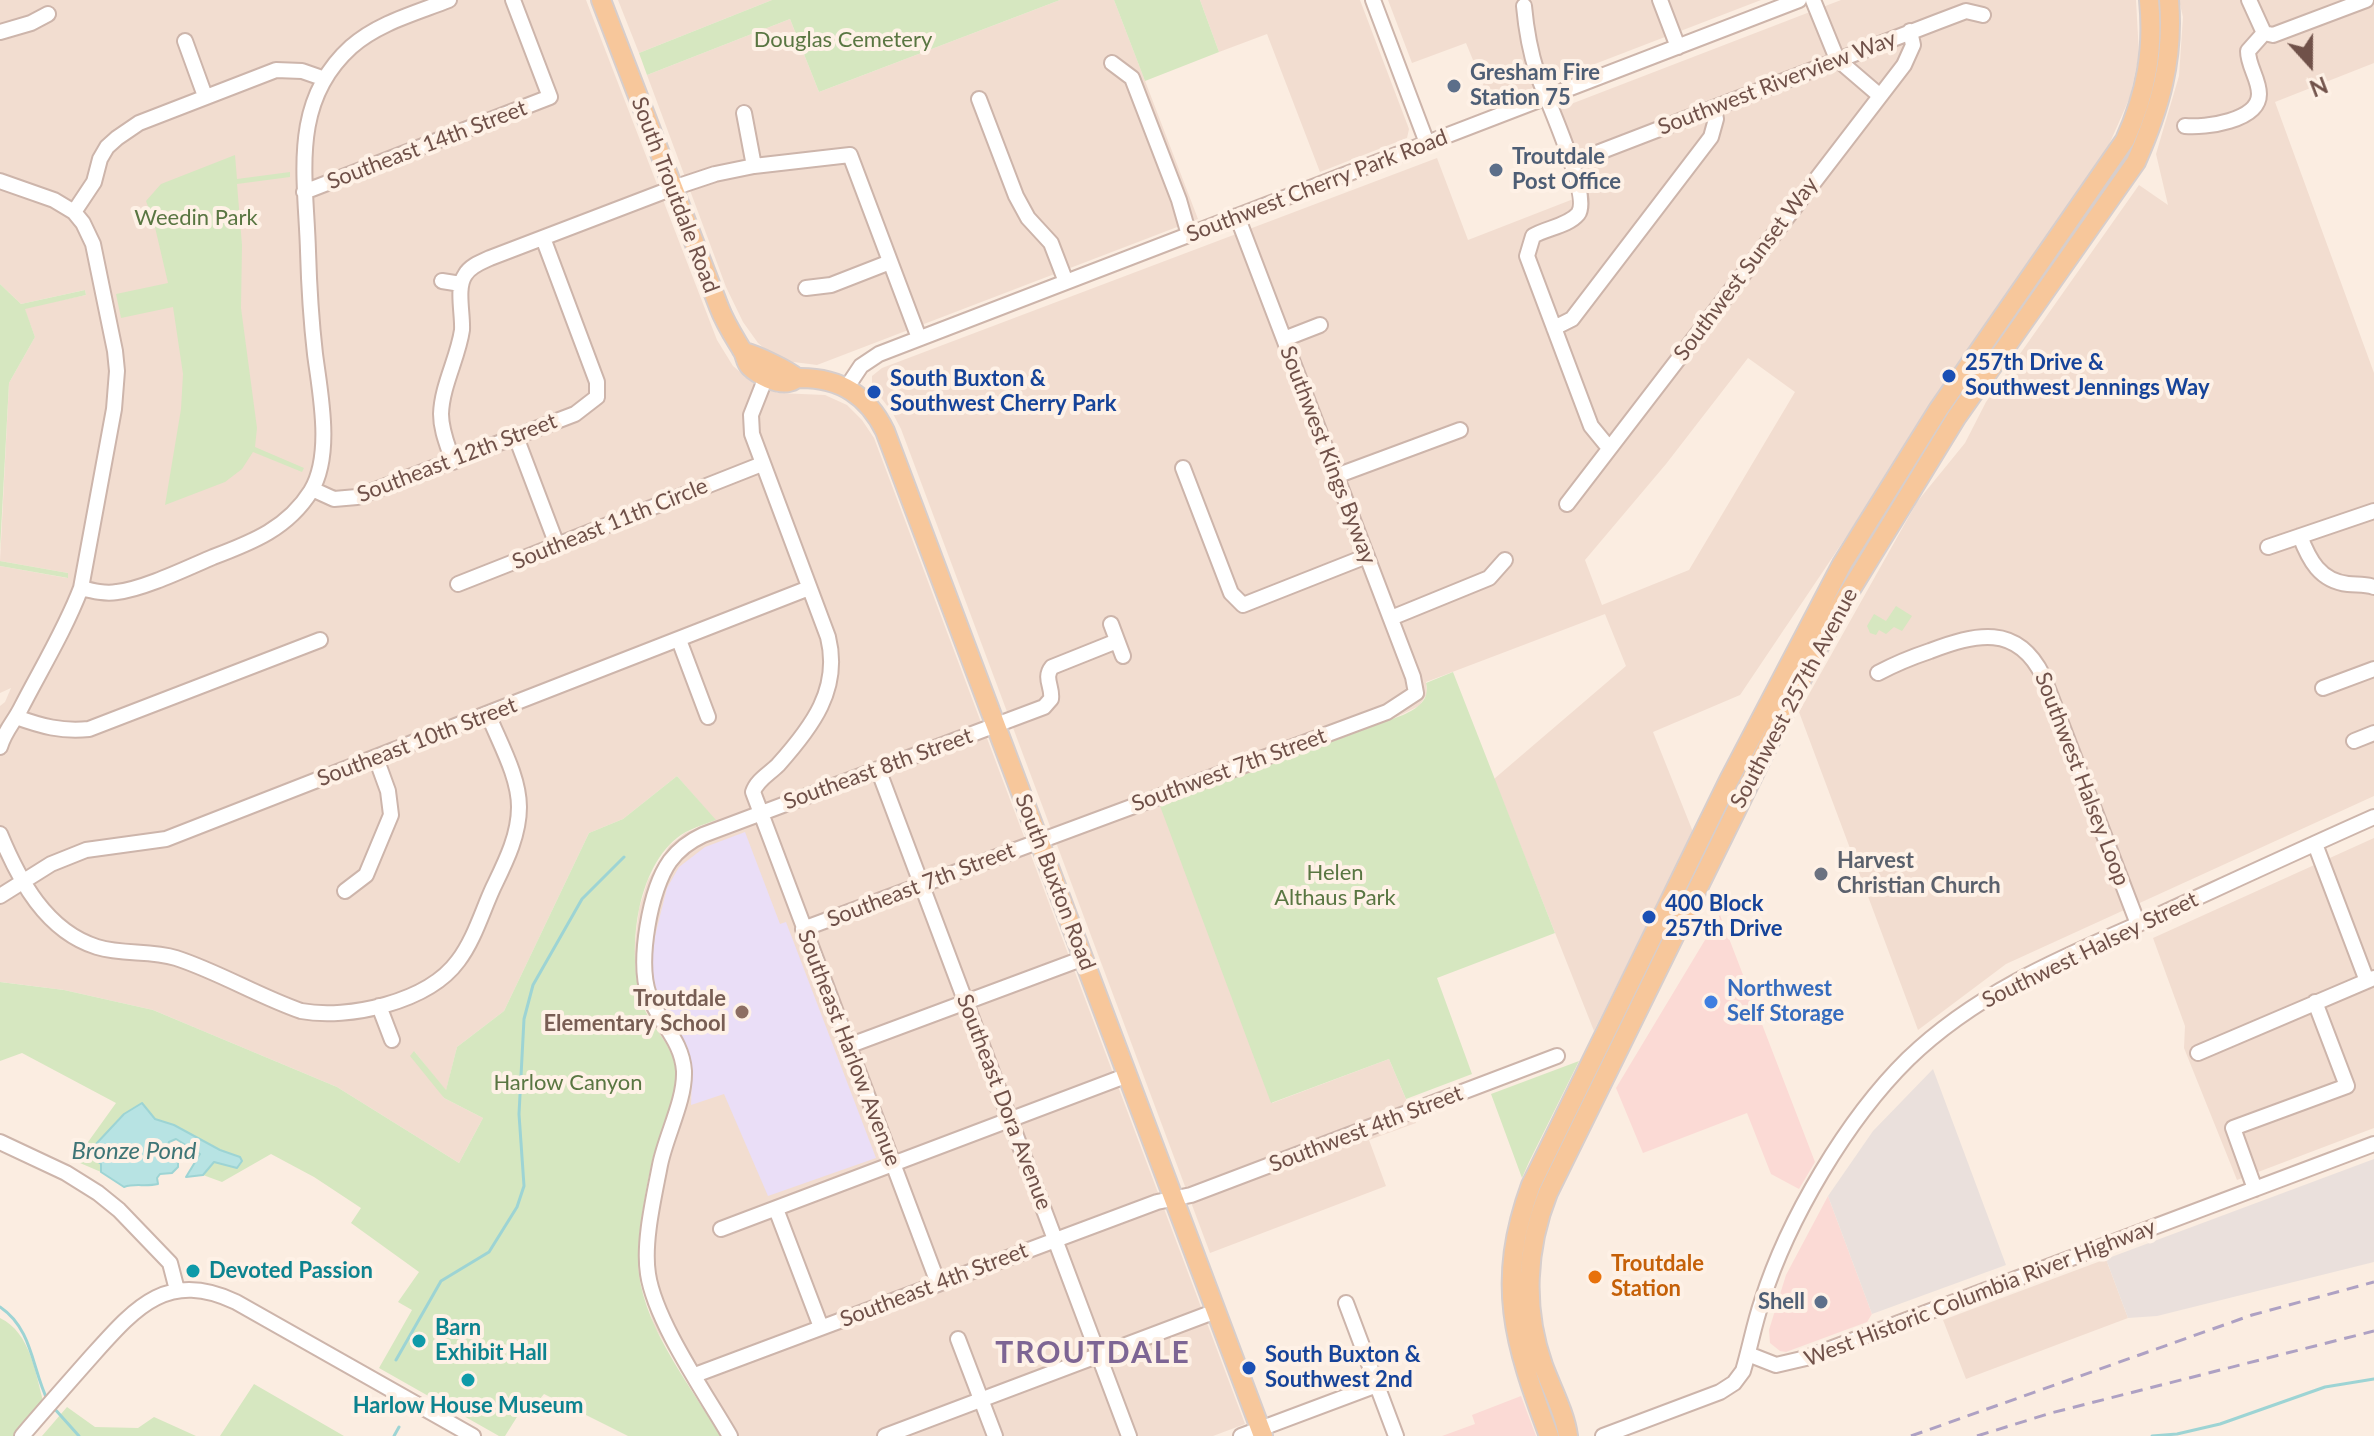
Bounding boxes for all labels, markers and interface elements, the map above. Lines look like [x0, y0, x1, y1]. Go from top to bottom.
north arrow [2270, 24, 2350, 104]
street label: Southwest Riverview Way [1654, 25, 1900, 141]
park label: Douglas Cemetery [754, 27, 932, 53]
place label: Gresham Fire Station 75 [1470, 60, 1600, 112]
text: N [2306, 71, 2332, 103]
marker: Gresham Fire Station 75 [1445, 77, 1463, 95]
street label: South Troutdale Road [625, 93, 725, 297]
street label: Southeast 14th Street [323, 95, 531, 195]
street label: Southwest Cherry Park Road [1183, 124, 1451, 248]
place label: Troutdale Post Office [1512, 144, 1621, 196]
marker: Troutdale Post Office [1487, 161, 1505, 179]
street label: Southwest Sunset Way [1668, 172, 1824, 366]
park label: Weedin Park [134, 205, 258, 231]
street label: Southwest Kings Byway [1274, 342, 1382, 568]
place label: 257th Drive & Southwest Jennings Way [1965, 350, 2209, 402]
place label: South Buxton & Southwest Cherry Park [890, 366, 1116, 418]
marker: 257th Drive & Southwest Jennings Way [1940, 367, 1958, 385]
marker: South Buxton & Southwest Cherry Park [865, 383, 883, 401]
street label: Southeast 12th Street [353, 408, 561, 508]
street label: Southeast 11th Circle [508, 473, 712, 575]
street label: Southwest 257th Avenue [1725, 583, 1863, 813]
street label: Southwest Halsey Loop [2029, 668, 2135, 890]
street label: Southeast 10th Street [313, 692, 521, 792]
street label: Southeast 8th Street [780, 723, 976, 815]
street label: Southwest 7th Street [1128, 723, 1330, 817]
street label: South Buxton Road [1009, 790, 1101, 974]
street label: Southeast 7th Street [823, 837, 1019, 933]
place label: Harvest Christian Church [1837, 848, 2001, 900]
park label: Helen Althaus Park [1274, 860, 1396, 912]
marker: Harvest Christian Church [1812, 865, 1830, 883]
street label: Southwest Halsey Street [1978, 886, 2202, 1014]
place label: 400 Block 257th Drive [1665, 891, 1783, 942]
marker: 400 Block 257th Drive [1640, 908, 1658, 926]
street label: Southeast Harlow Avenue [792, 926, 906, 1170]
place label: Northwest Self Storage [1727, 976, 1844, 1028]
place label: Troutdale Elementary School [543, 986, 726, 1038]
street label: Southeast Dora Avenue [951, 991, 1057, 1213]
marker: Northwest Self Storage [1702, 993, 1720, 1011]
marker: Troutdale Elementary School [733, 1003, 751, 1021]
park label: Harlow Canyon [493, 1070, 643, 1096]
street label: Southwest 4th Street [1266, 1080, 1466, 1178]
water label: Bronze Pond [72, 1137, 196, 1165]
street label: West Historic Columbia River Highway [1801, 1214, 2159, 1372]
street label: Southeast 4th Street [836, 1237, 1032, 1333]
place label: Troutdale Station [1611, 1251, 1704, 1302]
place label: Devoted Passion [209, 1258, 373, 1284]
marker: Devoted Passion [184, 1262, 202, 1280]
marker: Troutdale Station [1586, 1268, 1604, 1286]
place label: Shell [1758, 1289, 1805, 1315]
marker: Shell [1812, 1293, 1830, 1311]
place label: Barn Exhibit Hall [435, 1315, 547, 1366]
marker: Barn Exhibit Hall [410, 1332, 428, 1350]
district label: TROUTDALE [995, 1335, 1191, 1371]
place label: South Buxton & Southwest 2nd [1265, 1342, 1421, 1394]
marker: South Buxton & Southwest 2nd [1240, 1359, 1258, 1377]
marker: Harlow House Museum [459, 1371, 477, 1389]
place label: Harlow House Museum [353, 1393, 583, 1419]

